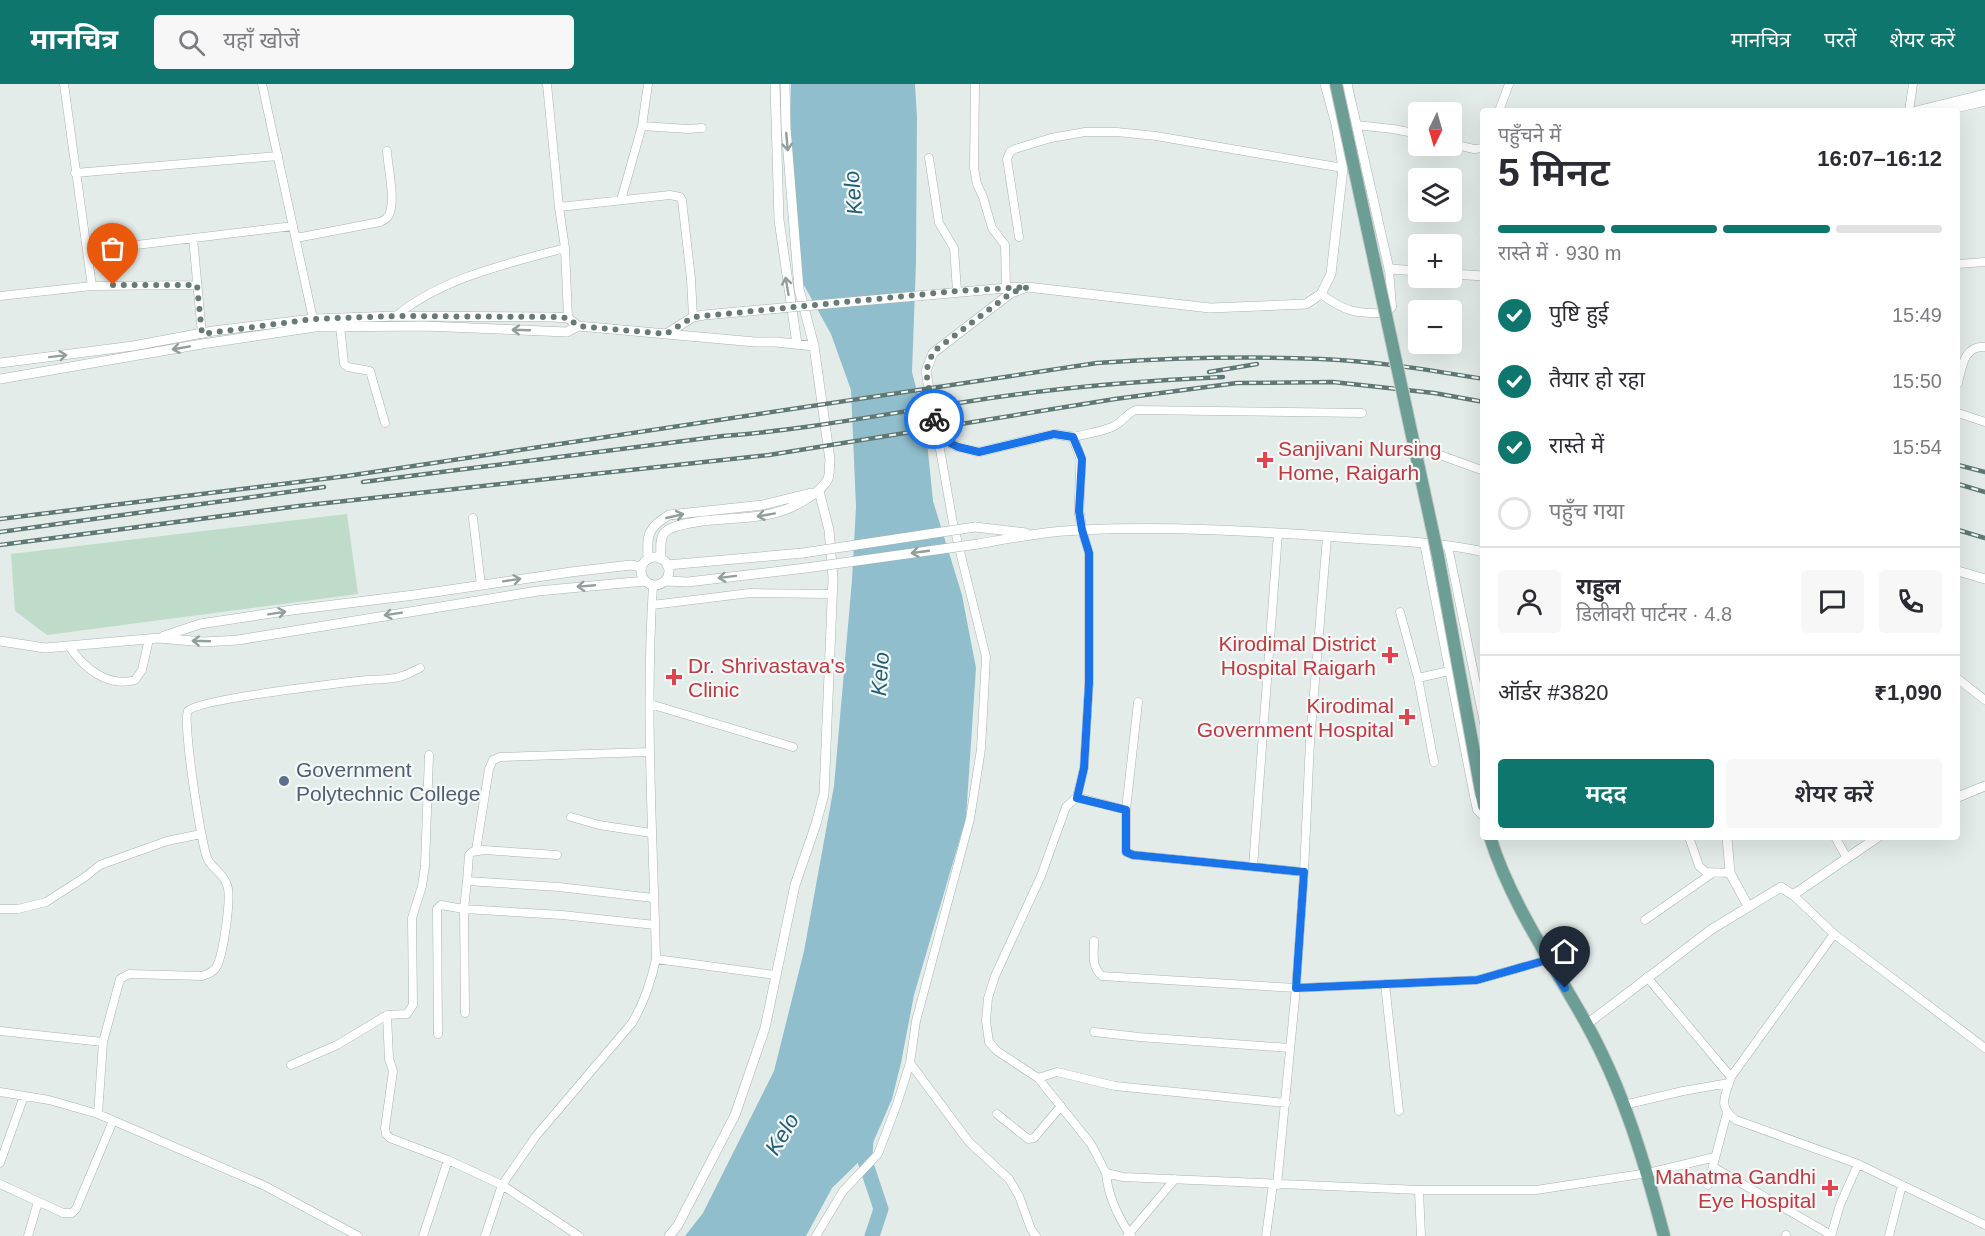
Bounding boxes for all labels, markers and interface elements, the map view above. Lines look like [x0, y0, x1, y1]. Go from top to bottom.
search box [154, 15, 574, 69]
text: मानचित्र [30, 24, 118, 55]
icon: search [175, 26, 208, 59]
text: यहाँ खोजें [223, 28, 300, 53]
text: मानचित्र [1731, 28, 1791, 51]
text: परतें [1824, 28, 1856, 51]
text: शेयर करें [1889, 28, 1955, 51]
north arrow [1408, 102, 1462, 156]
map controls [1408, 102, 1462, 354]
text: पहुँचने में [1498, 124, 1561, 146]
one-way arrow [782, 132, 793, 152]
text: 16:07–16:12 [1817, 146, 1942, 171]
text: 5 मिनट [1498, 151, 1610, 194]
button: layers [1408, 168, 1462, 222]
water label: Kelo [839, 170, 867, 216]
pin [87, 223, 138, 285]
icon: bag [96, 232, 129, 265]
button: + [1408, 234, 1462, 288]
text: रास्ते में · 930 m [1498, 242, 1621, 264]
one-way arrow [782, 277, 793, 296]
icon: check [1498, 299, 1531, 332]
button: − [1408, 300, 1462, 354]
text: पुष्टि हुई [1549, 301, 1609, 326]
text: 15:49 [1892, 304, 1942, 326]
one-way arrow [512, 324, 532, 336]
one-way arrow [171, 342, 191, 353]
one-way arrow [48, 350, 67, 361]
icon: check [1498, 365, 1531, 398]
text: तैयार हो रहा [1549, 367, 1645, 392]
text: 15:50 [1892, 370, 1942, 392]
courier [904, 389, 964, 449]
icon: bike [918, 403, 951, 436]
icon: check [1498, 431, 1531, 464]
text: रास्ते में [1549, 433, 1604, 458]
text: 15:54 [1892, 436, 1942, 458]
place label: Sanjivani Nursing Home, Raigarh [1278, 437, 1441, 484]
marker: Sanjivani Nursing Home, Raigarh [1256, 451, 1274, 469]
text: पहुँच गया [1549, 499, 1624, 524]
one-way arrow [665, 510, 684, 521]
one-way arrow [757, 510, 777, 521]
one-way arrow [910, 546, 930, 557]
button: person [1498, 570, 1561, 633]
button: chat [1801, 570, 1864, 633]
button: phone [1879, 570, 1942, 633]
one-way arrow [718, 572, 738, 583]
one-way arrow [501, 574, 521, 585]
text: राहुल [1576, 574, 1621, 599]
one-way arrow [577, 581, 597, 592]
text: डिलीवरी पार्टनर · 4.8 [1576, 603, 1732, 625]
one-way arrow [267, 607, 286, 618]
one-way arrow [384, 608, 404, 619]
place label: Kirodimal District Hospital Raigarh [1218, 632, 1376, 679]
one-way arrow [191, 636, 211, 647]
marker: Kirodimal District Hospital Raigarh [1381, 646, 1399, 664]
water label: Kelo [866, 651, 894, 697]
place label: Dr. Shrivastava's Clinic [688, 654, 845, 701]
marker: Dr. Shrivastava's Clinic [665, 668, 683, 686]
text: ऑर्डर #3820 [1498, 680, 1609, 705]
text: ₹1,090 [1874, 680, 1942, 705]
place label: Kirodimal Government Hospital [1197, 694, 1394, 741]
marker: Kirodimal Government Hospital [1398, 708, 1416, 726]
place label: Government Polytechnic College [296, 758, 480, 805]
button: मदद [1498, 759, 1714, 828]
button: शेयर करें [1726, 759, 1942, 828]
marker: Government Polytechnic College [277, 774, 291, 788]
pin [1539, 926, 1590, 988]
icon: home [1548, 935, 1581, 968]
water label: Kelo [760, 1109, 804, 1159]
place label: Mahatma Gandhi Eye Hospital [1655, 1165, 1816, 1212]
marker: Mahatma Gandhi Eye Hospital [1821, 1179, 1839, 1197]

